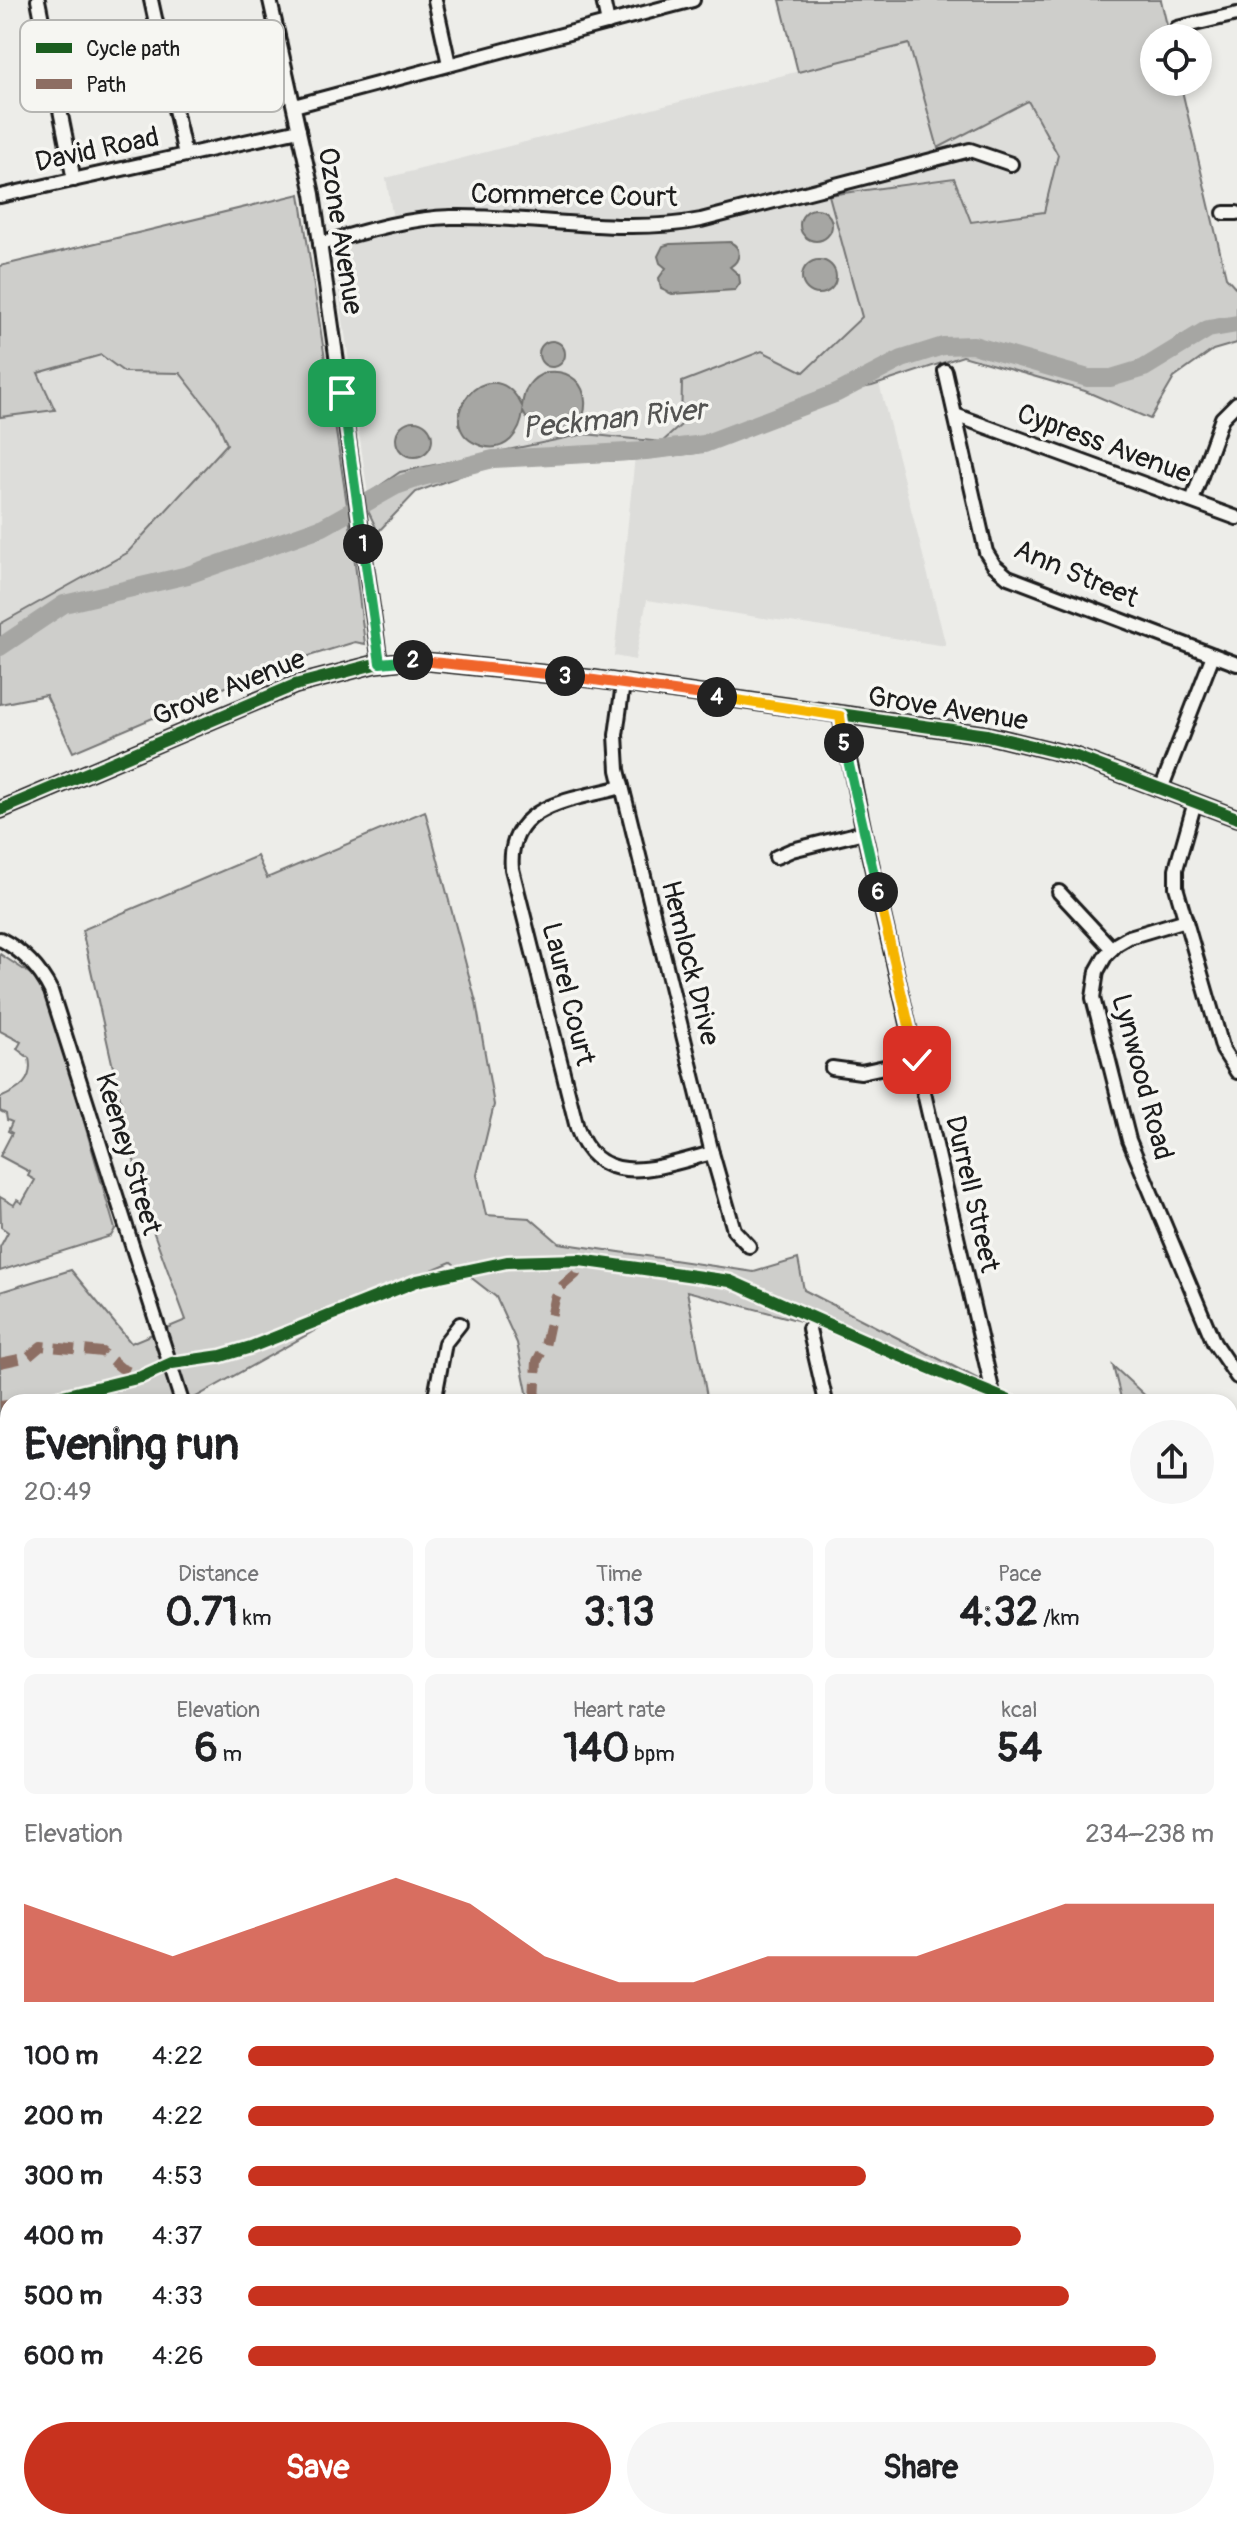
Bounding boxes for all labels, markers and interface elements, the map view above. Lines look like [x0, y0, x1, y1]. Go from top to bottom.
legend [20, 20, 284, 112]
map controls [1140, 24, 1212, 96]
button: locate [1140, 24, 1212, 96]
text: Cycle path [86, 35, 180, 63]
text: Path [86, 71, 126, 99]
street label: David Road [32, 120, 162, 180]
street label: Ozone Avenue [310, 145, 371, 317]
street label: Commerce Court [470, 177, 678, 215]
pin [308, 359, 376, 427]
icon: arrive [320, 371, 364, 415]
water label: Peckman River [520, 391, 711, 447]
street label: Cypress Avenue [1012, 396, 1196, 492]
pin: 1 [343, 524, 383, 564]
text: 1 [359, 530, 367, 558]
street label: Ann Street [1008, 532, 1144, 616]
pin: 2 [393, 640, 433, 680]
street label: Grove Avenue [148, 641, 311, 734]
text: 2 [407, 646, 419, 674]
pin: 3 [545, 656, 585, 696]
text: 3 [559, 662, 571, 690]
pin: 4 [697, 677, 737, 717]
street label: Grove Avenue [865, 679, 1031, 739]
text: 4 [711, 683, 723, 711]
pin: 5 [824, 723, 864, 763]
text: 5 [838, 729, 850, 757]
pin: 6 [858, 872, 898, 912]
street label: Hemlock Drive [653, 877, 727, 1049]
text: 6 [872, 878, 884, 906]
street label: Laurel Court [533, 919, 603, 1070]
street label: Lynwood Road [1103, 990, 1181, 1164]
pin [883, 1026, 951, 1094]
icon: check [895, 1038, 939, 1082]
street label: Keeney Street [87, 1069, 169, 1240]
street label: Durrell Street [937, 1112, 1007, 1276]
text: Evening run [24, 1418, 239, 1473]
button: share [1130, 1420, 1214, 1504]
text: 20:49 [24, 1476, 92, 1508]
text: Distance [178, 1560, 259, 1588]
text: Time [596, 1560, 642, 1588]
text: Pace [998, 1560, 1041, 1588]
text: 0.71 [165, 1588, 238, 1637]
text: 3:13 [584, 1588, 654, 1637]
text: 4:32 [960, 1588, 1038, 1637]
text: km [238, 1604, 272, 1632]
text: /km [1038, 1604, 1080, 1632]
text: Elevation [176, 1696, 260, 1724]
text: Heart rate [573, 1696, 665, 1724]
text: kcal [1002, 1696, 1038, 1724]
text: 6 [195, 1724, 218, 1773]
text: 140 [563, 1724, 629, 1773]
text: 54 [997, 1724, 1042, 1773]
text: m [218, 1740, 242, 1768]
text: bpm [629, 1740, 675, 1768]
text: Elevation [24, 1818, 123, 1850]
text: 234–238 m [1085, 1818, 1214, 1850]
text: 100 m [24, 2040, 98, 2072]
text: 4:22 [152, 2040, 203, 2072]
text: 200 m [24, 2100, 103, 2132]
text: 4:22 [152, 2100, 203, 2132]
text: 300 m [24, 2160, 103, 2192]
text: 4:53 [152, 2160, 203, 2192]
text: 400 m [24, 2220, 103, 2252]
text: 4:37 [152, 2220, 202, 2252]
text: 500 m [24, 2280, 102, 2312]
text: 4:33 [152, 2280, 203, 2312]
text: 600 m [24, 2340, 103, 2372]
text: 4:26 [152, 2340, 204, 2372]
button: Save [24, 2422, 611, 2514]
button: Share [627, 2422, 1214, 2514]

